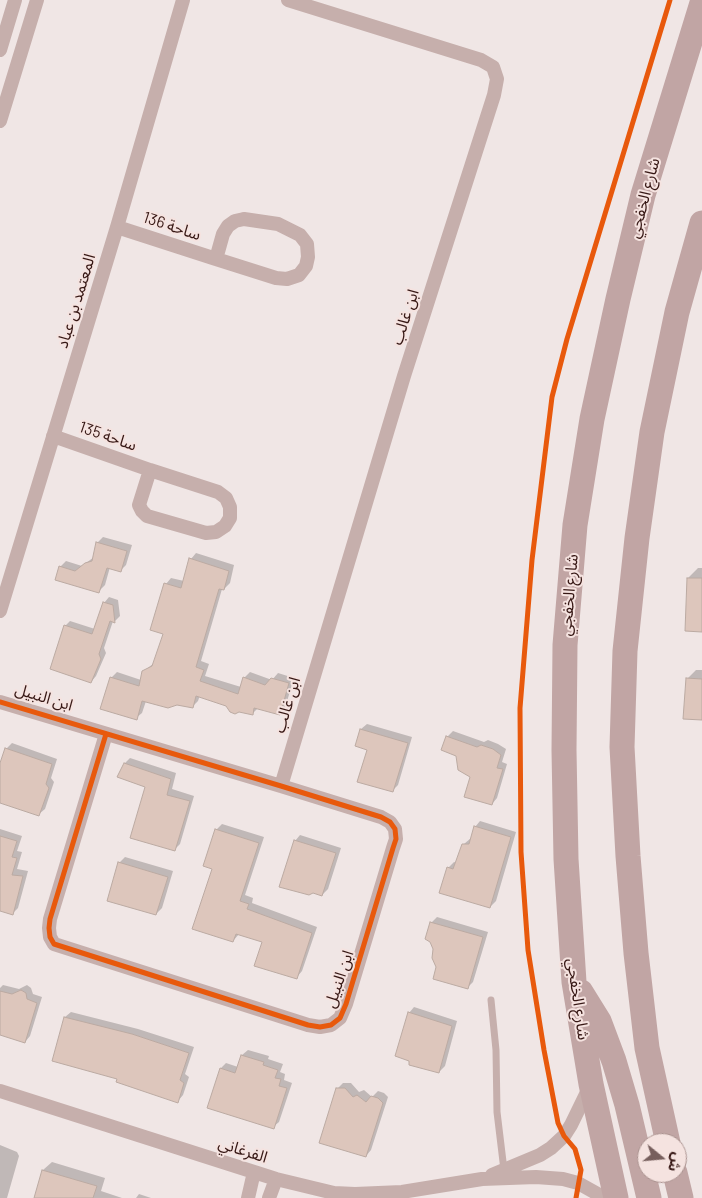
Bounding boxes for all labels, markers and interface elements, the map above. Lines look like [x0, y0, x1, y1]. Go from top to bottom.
street label: شارع الخفجي [624, 156, 664, 240]
street label: ساحة 136 [141, 208, 203, 244]
street label: المعتمد بن عباد [53, 252, 99, 350]
street label: ابن غالب [387, 287, 423, 347]
street label: ساحة 135 [77, 417, 139, 455]
street label: شارع الخفجي [556, 553, 582, 637]
street label: ابن غالب [269, 675, 305, 735]
street label: ابن النبيل [13, 679, 75, 715]
street label: ابن النبيل [320, 948, 358, 1010]
street label: شارع الخفجي [563, 957, 593, 1041]
street label: الفرغاني [216, 1133, 270, 1167]
north arrow [637, 1133, 687, 1183]
text: ش [665, 1151, 687, 1174]

